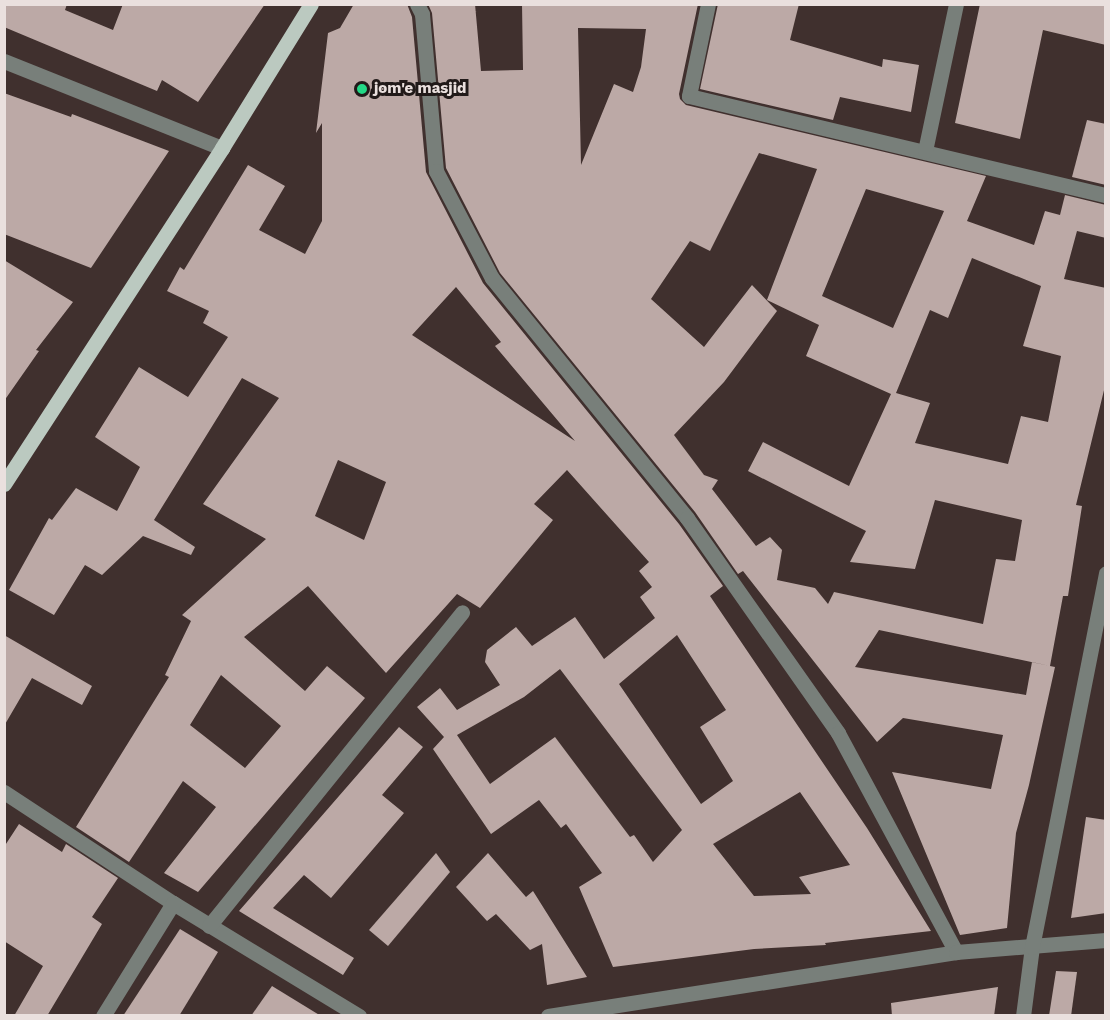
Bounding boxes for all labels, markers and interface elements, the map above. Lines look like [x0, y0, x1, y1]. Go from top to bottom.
place label: jom'e masjid [374, 80, 466, 98]
marker: jom'e masjid [355, 82, 369, 96]

